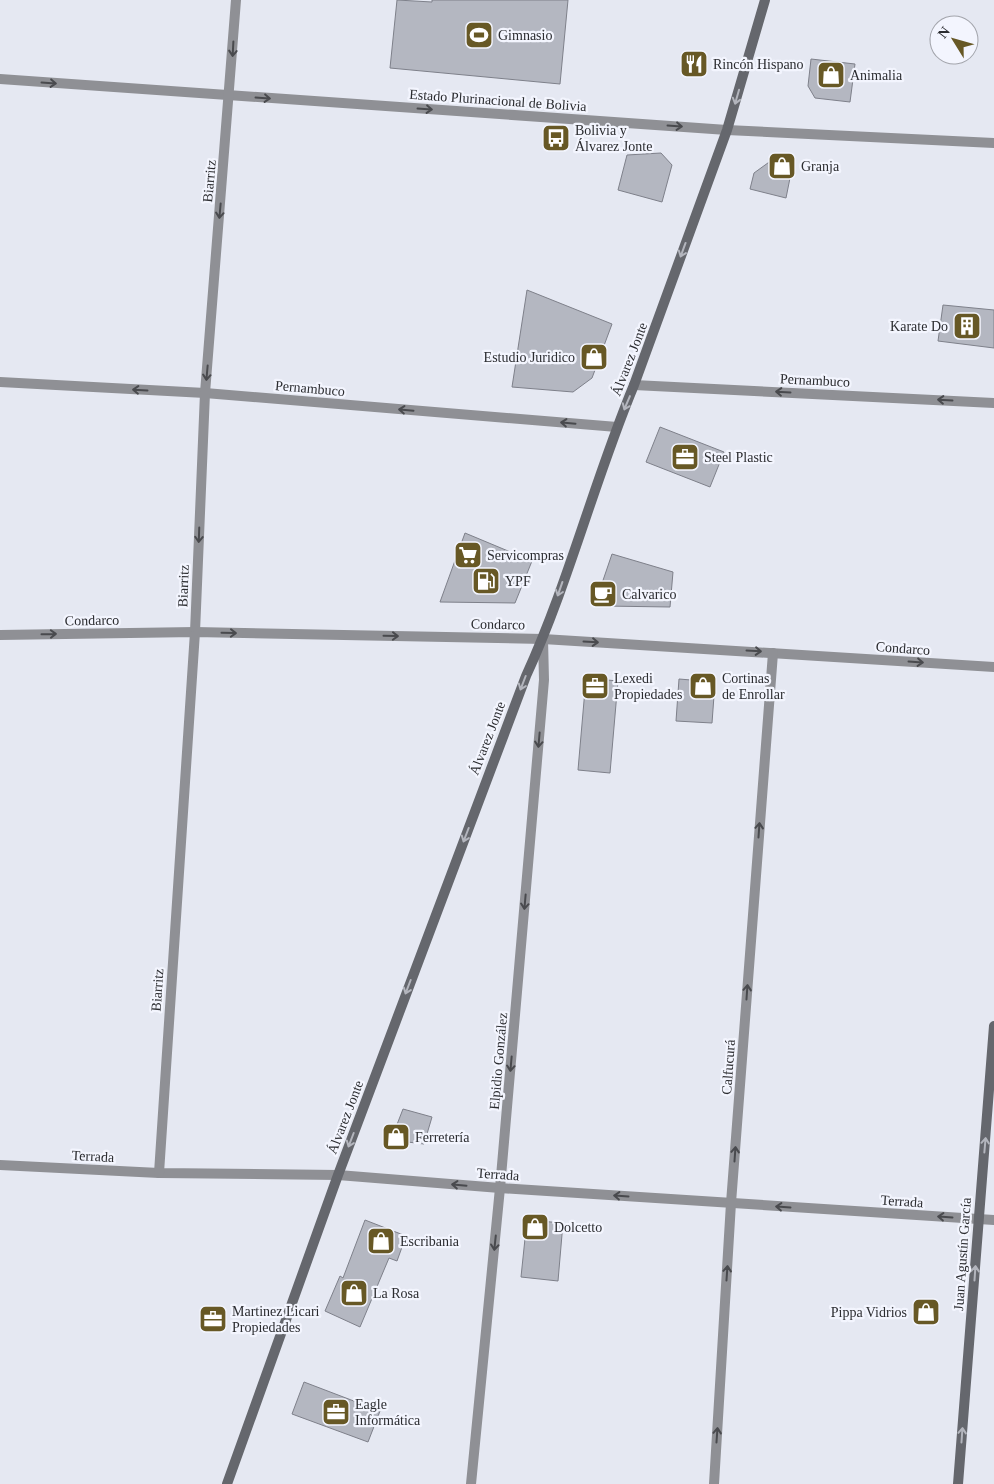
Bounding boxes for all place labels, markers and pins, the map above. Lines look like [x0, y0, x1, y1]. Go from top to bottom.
sports icon: Gimnasio [464, 20, 494, 50]
place label: Gimnasio [498, 28, 552, 43]
restaurant icon: Rincón Hispano [679, 49, 709, 79]
place label: Rincón Hispano [713, 57, 804, 72]
shop icon: Animalia [816, 60, 846, 90]
place label: Animalia [850, 68, 903, 83]
bus stop icon: Bolivia y Álvarez Jonte [541, 123, 571, 153]
place label: Bolivia y Álvarez Jonte [575, 123, 652, 154]
shop icon: Granja [767, 151, 797, 181]
place label: Granja [801, 159, 840, 174]
building icon: Karate Do [952, 311, 982, 341]
place label: Karate Do [890, 319, 948, 334]
shop icon: Estudio Juridico [579, 342, 609, 372]
place label: Estudio Juridico [484, 350, 575, 365]
office icon: Steel Plastic [670, 442, 700, 472]
place label: Steel Plastic [704, 450, 773, 465]
supermarket icon: Servicompras [453, 540, 483, 570]
place label: Servicompras [487, 548, 564, 563]
fuel station icon: YPF [471, 566, 501, 596]
place label: YPF [505, 574, 531, 589]
cafe icon: Calvarico [588, 579, 618, 609]
place label: Calvarico [622, 587, 676, 602]
office icon: Lexedi Propiedades [580, 671, 610, 701]
place label: Lexedi Propiedades [614, 671, 682, 702]
shop icon: Cortinas de Enrollar [688, 671, 718, 701]
place label: Cortinas de Enrollar [722, 671, 785, 702]
shop icon: Ferretería [381, 1122, 411, 1152]
place label: Ferretería [415, 1130, 470, 1145]
shop icon: Dolcetto [520, 1212, 550, 1242]
place label: Dolcetto [554, 1220, 602, 1235]
shop icon: Escribania [366, 1226, 396, 1256]
place label: Escribania [400, 1234, 460, 1249]
shop icon: La Rosa [339, 1278, 369, 1308]
place label: La Rosa [373, 1286, 420, 1301]
shop icon: Pippa Vidrios [911, 1297, 941, 1327]
office icon: Martinez Licari Propiedades [198, 1304, 228, 1334]
place label: Martinez Licari Propiedades [232, 1304, 320, 1335]
place label: Pippa Vidrios [831, 1305, 907, 1320]
office icon: Eagle Informática [321, 1397, 351, 1427]
place label: Eagle Informática [355, 1397, 421, 1428]

